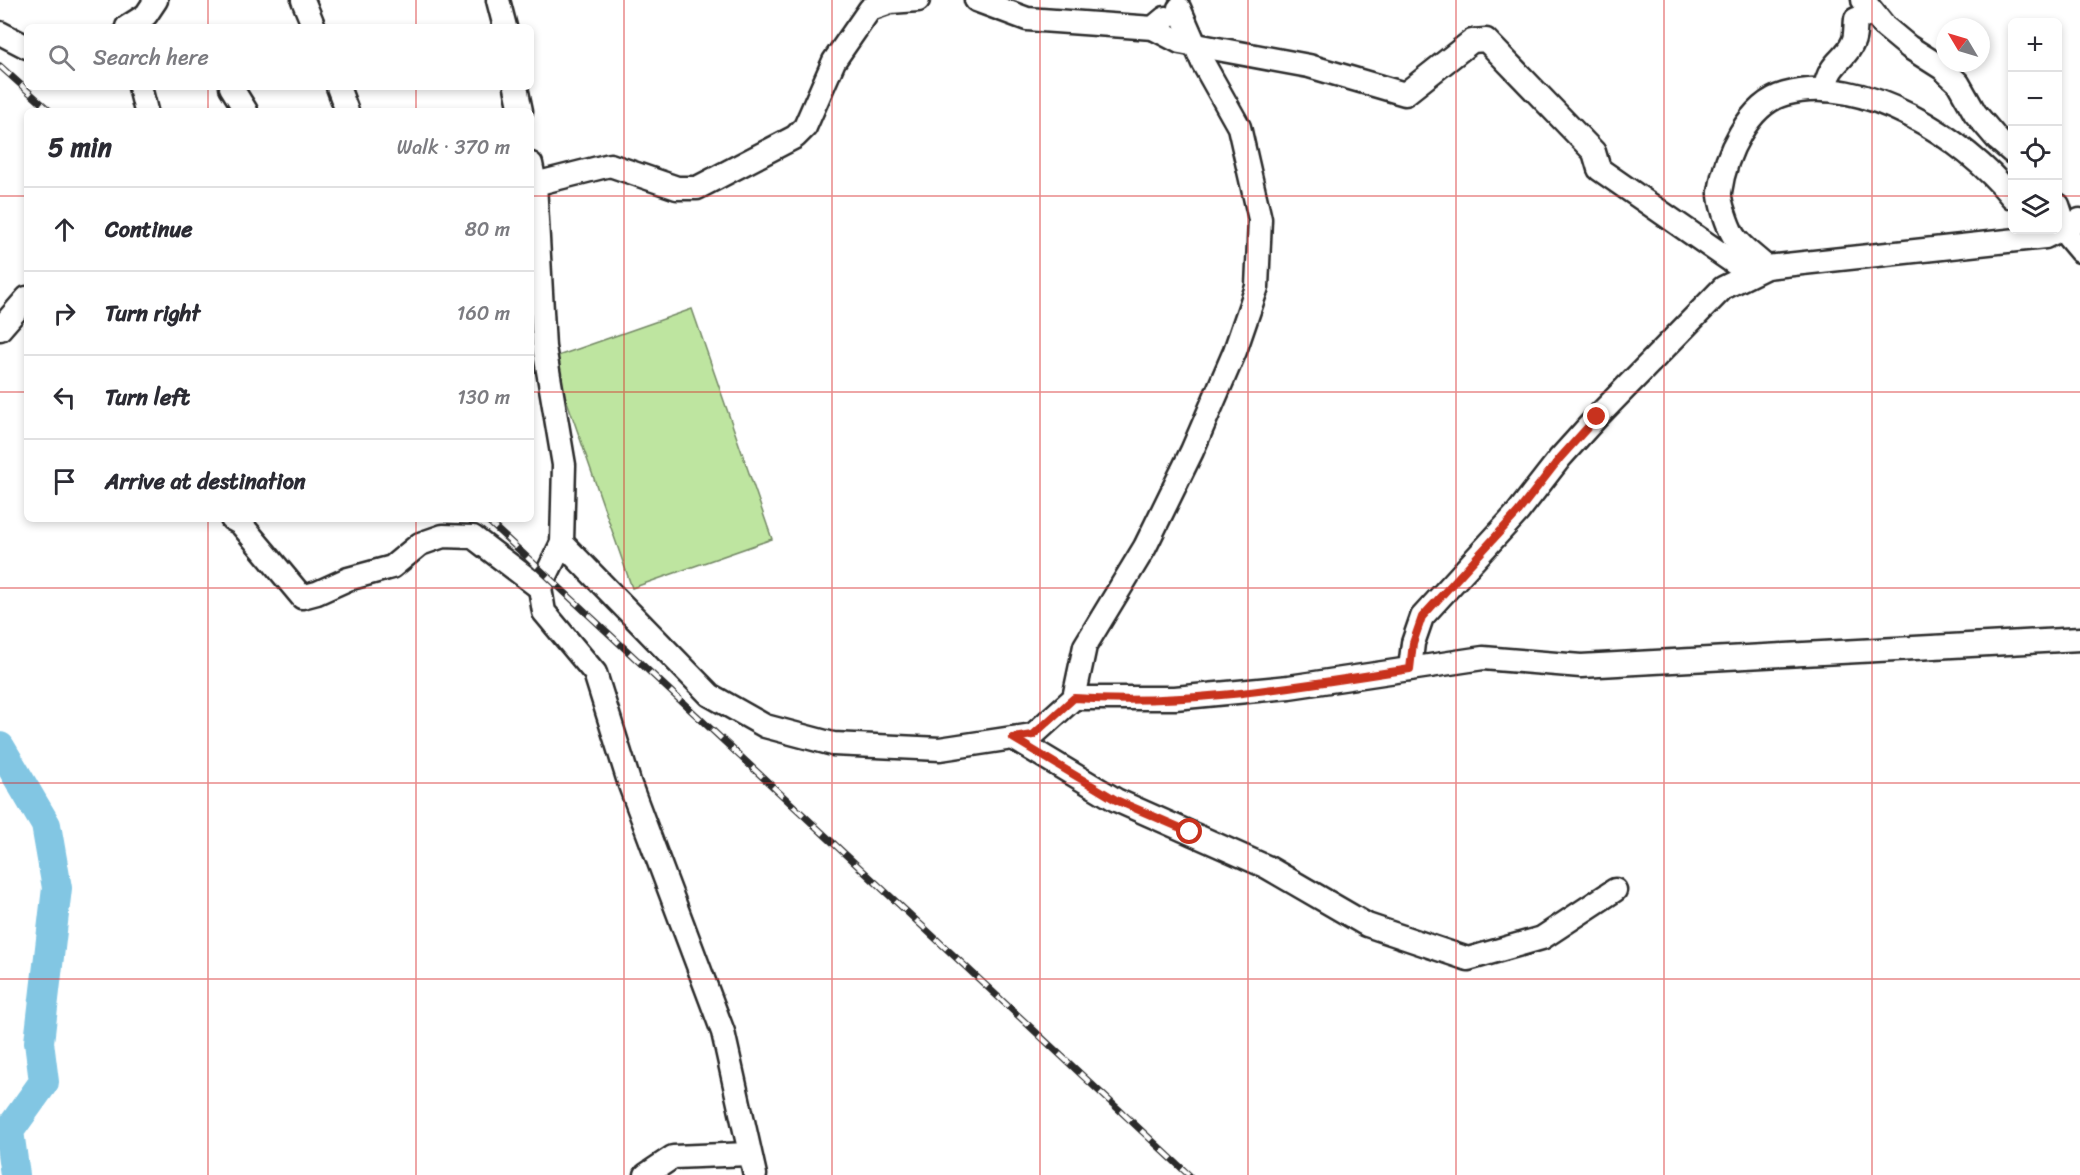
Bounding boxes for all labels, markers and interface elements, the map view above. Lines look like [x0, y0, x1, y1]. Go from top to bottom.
north arrow [1936, 18, 1990, 72]
map controls [2008, 18, 2062, 234]
button: + [2008, 18, 2062, 72]
search box [24, 24, 534, 90]
text: Search here [93, 38, 209, 77]
icon: search [45, 41, 78, 74]
button: − [2008, 72, 2062, 126]
text: 5 min [48, 124, 112, 170]
button: locate [2008, 126, 2062, 180]
text: Walk · 370 m [397, 130, 510, 165]
button: layers [2008, 180, 2062, 234]
text: Continue [105, 210, 193, 249]
text: 80 m [465, 212, 510, 247]
icon: ahead [48, 213, 81, 246]
text: Turn right [105, 294, 200, 333]
text: 160 m [457, 296, 510, 331]
icon: right [48, 297, 81, 330]
text: Turn left [105, 378, 190, 417]
text: 130 m [457, 380, 510, 415]
icon: left [48, 381, 81, 414]
route end [1583, 403, 1609, 429]
text: Arrive at destination [105, 462, 306, 501]
icon: arrive [48, 465, 81, 498]
route start [1176, 818, 1202, 844]

